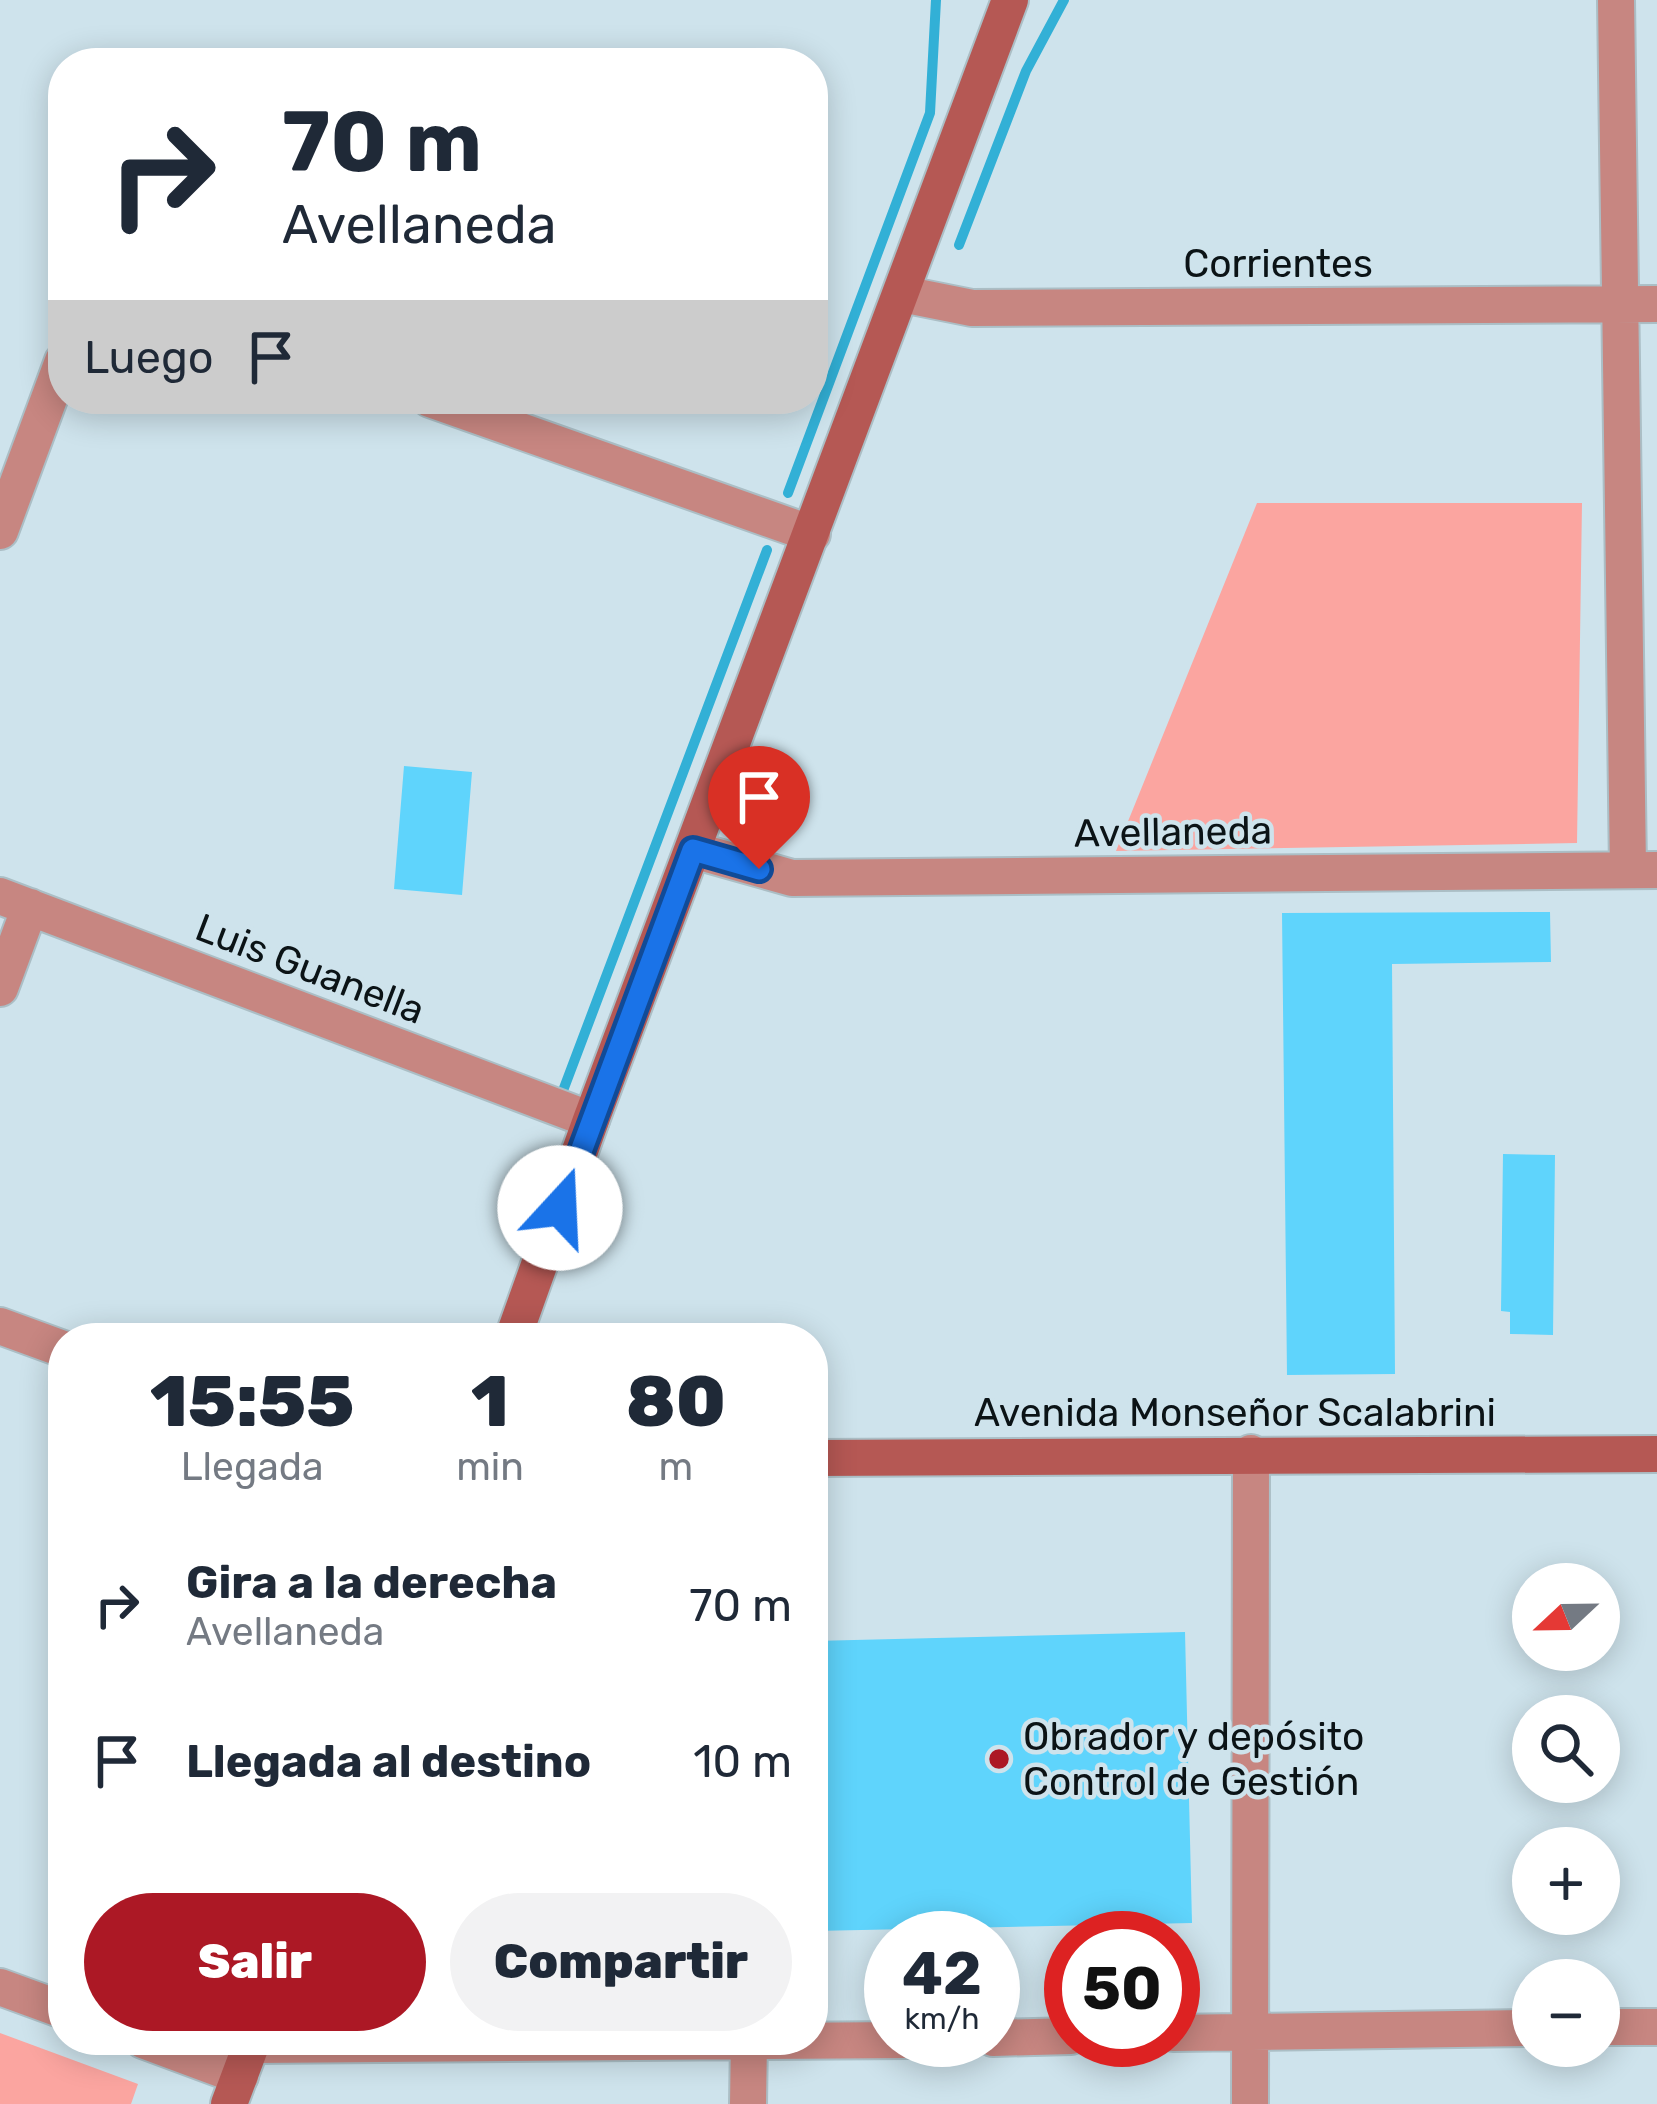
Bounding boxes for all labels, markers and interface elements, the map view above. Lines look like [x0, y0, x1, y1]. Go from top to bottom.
text: 70 m [282, 92, 482, 192]
icon: right [84, 96, 240, 252]
text: Avellaneda [282, 193, 557, 257]
street label: Corrientes [1183, 241, 1373, 287]
icon: arrive [238, 324, 304, 390]
text: Luego [84, 331, 214, 384]
pin [708, 746, 810, 869]
icon: arrive [726, 764, 792, 830]
street label: Avellaneda [1073, 807, 1273, 857]
street label: Luis Guanella [189, 904, 431, 1034]
position arrow [497, 1145, 623, 1271]
text: 15:55 [150, 1359, 354, 1444]
text: 1 [471, 1359, 509, 1444]
text: 80 [626, 1359, 726, 1444]
street label: Avenida Monseñor Scalabrini [974, 1390, 1496, 1436]
text: Llegada [181, 1444, 323, 1490]
text: min [456, 1444, 524, 1490]
text: m [659, 1444, 693, 1490]
text: Gira a la derecha [186, 1556, 557, 1609]
north arrow [1512, 1563, 1620, 1671]
map controls [1512, 1563, 1620, 2067]
icon: right [84, 1572, 150, 1638]
text: 70 m [689, 1579, 792, 1632]
text: Avellaneda [186, 1609, 384, 1655]
button: search [1512, 1695, 1620, 1803]
place label: Obrador y depósito Control de Gestión [1023, 1714, 1364, 1805]
icon: arrive [84, 1728, 150, 1794]
text: Llegada al destino [186, 1735, 591, 1788]
text: 10 m [693, 1735, 792, 1788]
marker: Obrador y depósito Control de Gestión [986, 1746, 1012, 1772]
button: + [1512, 1827, 1620, 1935]
button: Salir [84, 1893, 426, 2031]
button: Compartir [450, 1893, 792, 2031]
speed limit sign: 50 [1044, 1911, 1200, 2067]
text: 42 [902, 1938, 982, 2009]
button: − [1512, 1959, 1620, 2067]
text: km/h [905, 2001, 979, 2037]

